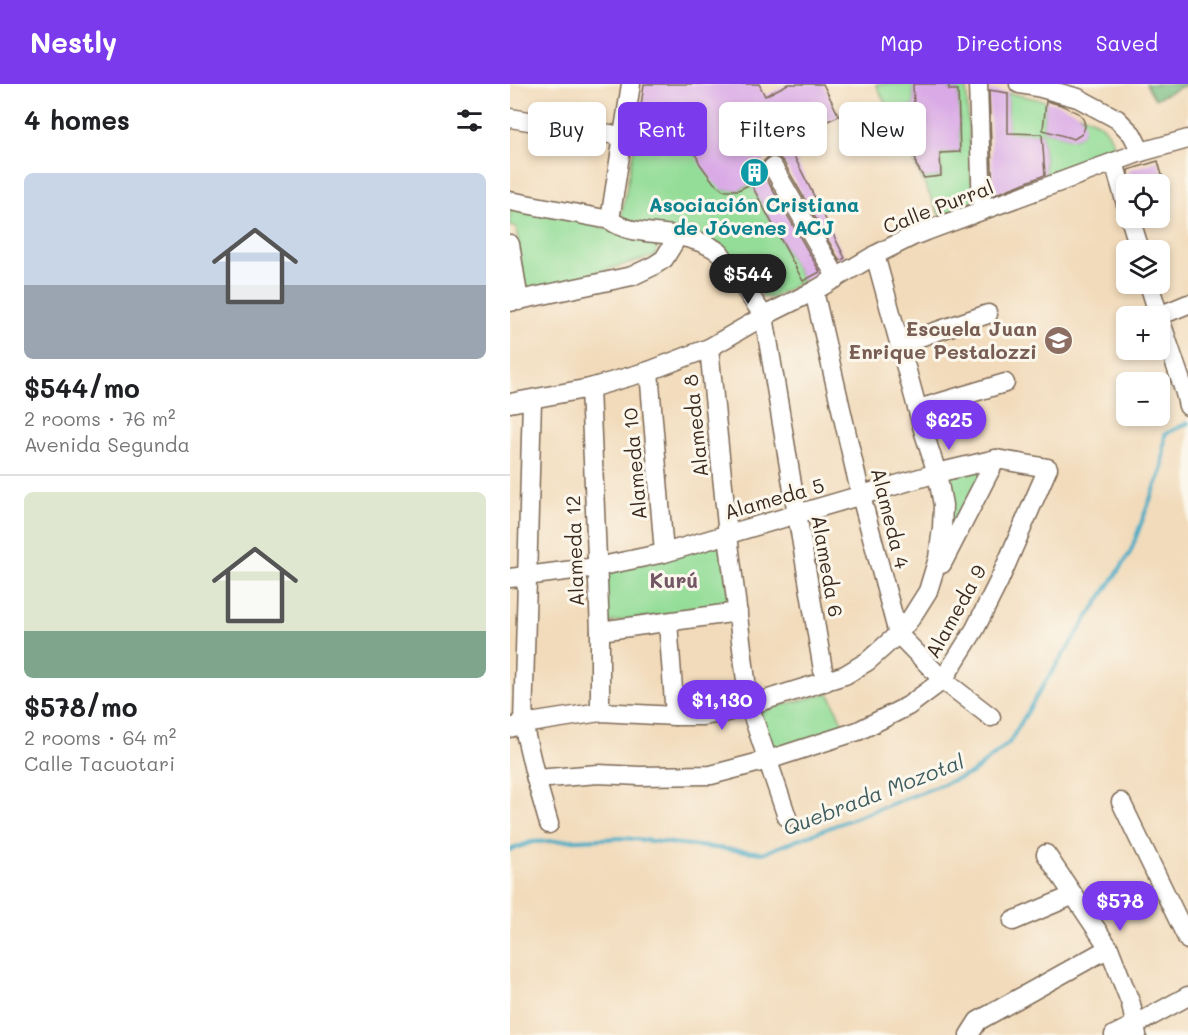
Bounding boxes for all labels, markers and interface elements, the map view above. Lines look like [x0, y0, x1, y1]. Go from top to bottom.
text: Nestly [30, 24, 117, 60]
text: Map [880, 29, 923, 56]
text: Directions [956, 29, 1063, 56]
text: Saved [1096, 29, 1158, 56]
chip: Buy [528, 102, 606, 156]
chip: Rent [618, 102, 707, 156]
chip: Filters [719, 102, 827, 156]
chip: New [839, 102, 926, 156]
text: 4 homes [24, 103, 130, 137]
icon: filters [453, 104, 486, 137]
building icon: Asociación Cristiana de Jóvenes ACJ [738, 157, 770, 189]
street label: Calle Purral [879, 173, 997, 239]
map controls [1116, 174, 1170, 426]
button: locate [1116, 174, 1170, 228]
place label: Asociación Cristiana de Jóvenes ACJ [649, 191, 859, 240]
icon: home [201, 212, 309, 320]
button: layers [1116, 240, 1170, 294]
pin: $544 [712, 254, 784, 305]
text: $544 [723, 260, 773, 286]
button: + [1116, 306, 1170, 360]
place label: Escuela Juan Enrique Pestalozzi [848, 315, 1037, 364]
school or university icon: Escuela Juan Enrique Pestalozzi [1042, 324, 1074, 356]
text: $544/mo [24, 371, 140, 405]
button: − [1116, 372, 1170, 426]
street label: Alameda 8 [677, 373, 713, 479]
pin: $625 [913, 400, 985, 451]
text: 2 rooms · 76 m² [24, 405, 176, 431]
text: $625 [925, 406, 973, 432]
street label: Alameda 10 [616, 407, 652, 521]
text: Avenida Segunda [24, 431, 190, 457]
street label: Alameda 4 [866, 465, 916, 571]
street label: Alameda 5 [721, 471, 827, 525]
street label: Alameda 12 [559, 495, 589, 607]
street label: Alameda 6 [806, 513, 850, 619]
icon: home [201, 531, 309, 639]
street label: Alameda 9 [919, 559, 991, 662]
district label: Kurú [650, 566, 698, 593]
pin: $1,130 [673, 680, 771, 731]
text: $1,130 [691, 686, 753, 712]
text: $578/mo [24, 690, 137, 724]
text: 2 rooms · 64 m² [24, 724, 176, 750]
water label: Quebrada Mozotal [779, 747, 968, 841]
text: Calle Tacuotari [24, 750, 175, 776]
pin: $578 [1084, 881, 1156, 932]
text: $578 [1096, 887, 1144, 913]

